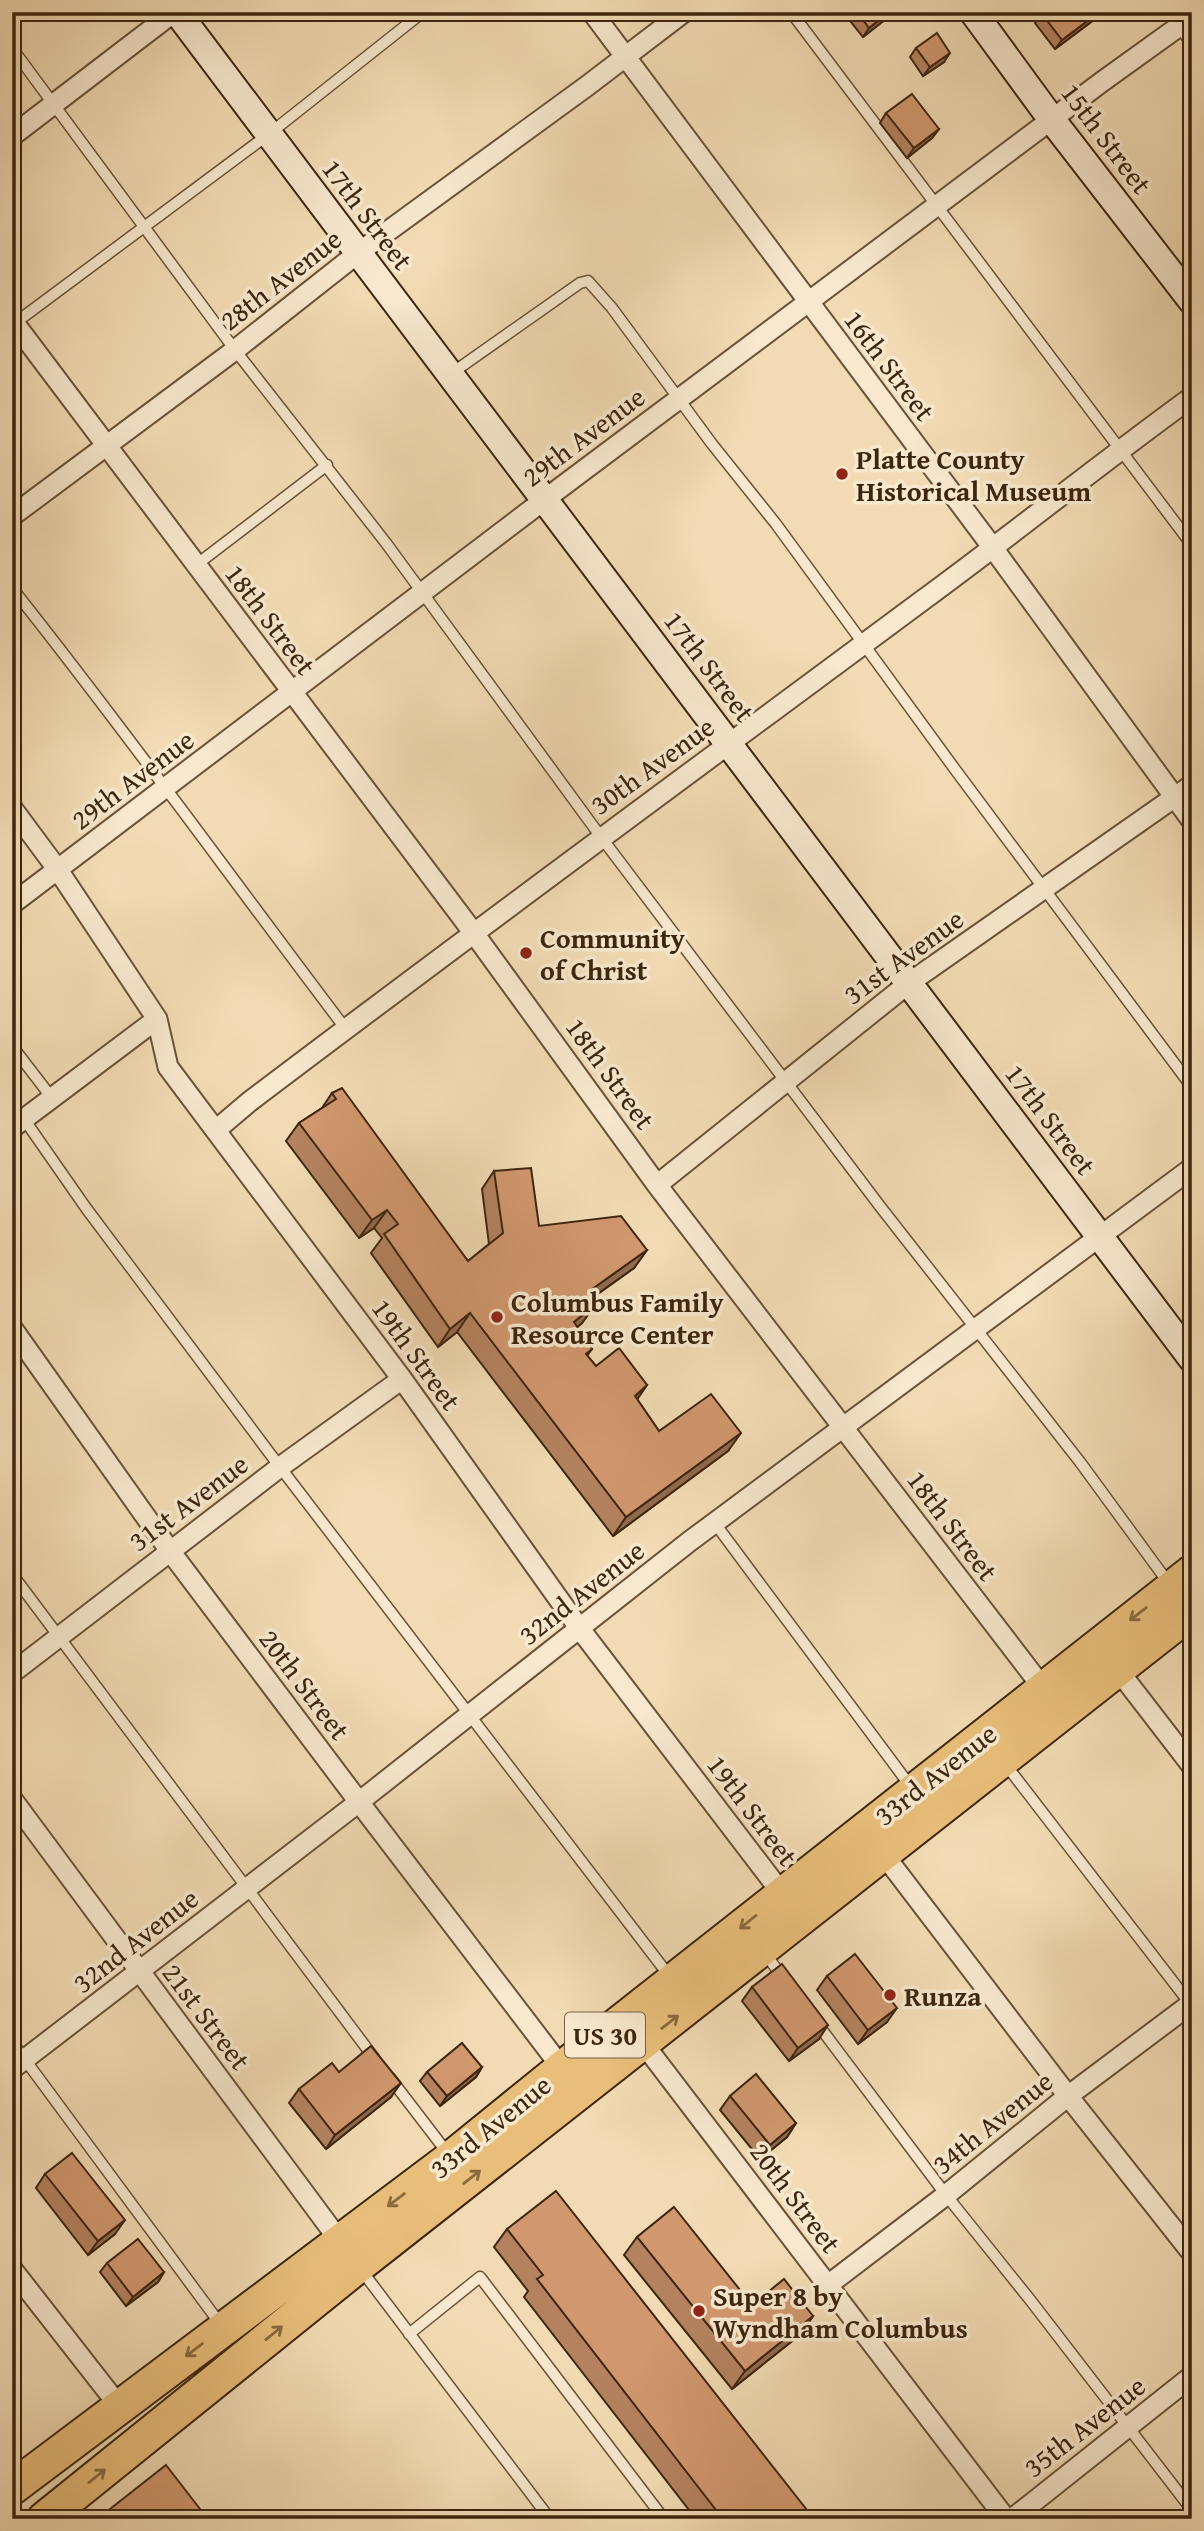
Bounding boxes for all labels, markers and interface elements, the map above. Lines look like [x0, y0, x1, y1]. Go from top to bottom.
street label: 15th Street [1052, 74, 1162, 202]
street label: 17th Street [313, 150, 423, 278]
street label: 28th Avenue [210, 218, 350, 340]
street label: 16th Street [835, 301, 945, 429]
street label: 29th Avenue [513, 376, 653, 496]
place label: Platte County Historical Museum [856, 438, 1091, 511]
marker: Platte County Historical Museum [834, 466, 850, 482]
street label: 18th Street [216, 555, 326, 683]
street label: 17th Street [655, 602, 765, 730]
street label: 30th Avenue [581, 706, 723, 824]
street label: 29th Avenue [62, 719, 202, 839]
street label: 31st Avenue [834, 898, 972, 1014]
place label: Community of Christ [540, 917, 686, 990]
marker: Community of Christ [518, 945, 534, 961]
street label: 18th Street [556, 1009, 666, 1138]
street label: 17th Street [996, 1055, 1106, 1183]
place label: Columbus Family Resource Center [511, 1281, 724, 1354]
street label: 19th Street [362, 1290, 472, 1419]
marker: Columbus Family Resource Center [489, 1309, 505, 1325]
street label: 31st Avenue [120, 1443, 256, 1561]
street label: 18th Street [898, 1461, 1008, 1589]
street label: 32nd Avenue [509, 1530, 653, 1654]
one-way arrow [1129, 1607, 1148, 1622]
street label: 20th Street [250, 1620, 360, 1748]
street label: 33rd Avenue [865, 1713, 1005, 1835]
street label: 19th Street [698, 1746, 808, 1874]
street label: 32nd Avenue [63, 1878, 207, 2002]
one-way arrow [739, 1915, 757, 1930]
street label: 21st Street [153, 1954, 261, 2078]
place label: Runza [904, 1975, 982, 2016]
marker: Runza [882, 1987, 898, 2003]
road number: US 30 [565, 2012, 645, 2058]
one-way arrow [661, 2014, 679, 2029]
street label: 34th Avenue [923, 2061, 1061, 2183]
street label: 33rd Avenue [421, 2064, 559, 2188]
street label: 20th Street [741, 2133, 851, 2261]
one-way arrow [462, 2169, 480, 2184]
one-way arrow [388, 2192, 406, 2207]
place label: Super 8 by Wyndham Columbus [713, 2275, 968, 2348]
marker: Super 8 by Wyndham Columbus [691, 2303, 707, 2319]
one-way arrow [265, 2326, 283, 2341]
one-way arrow [185, 2343, 204, 2358]
street label: 35th Avenue [1014, 2365, 1154, 2487]
one-way arrow [87, 2468, 105, 2484]

